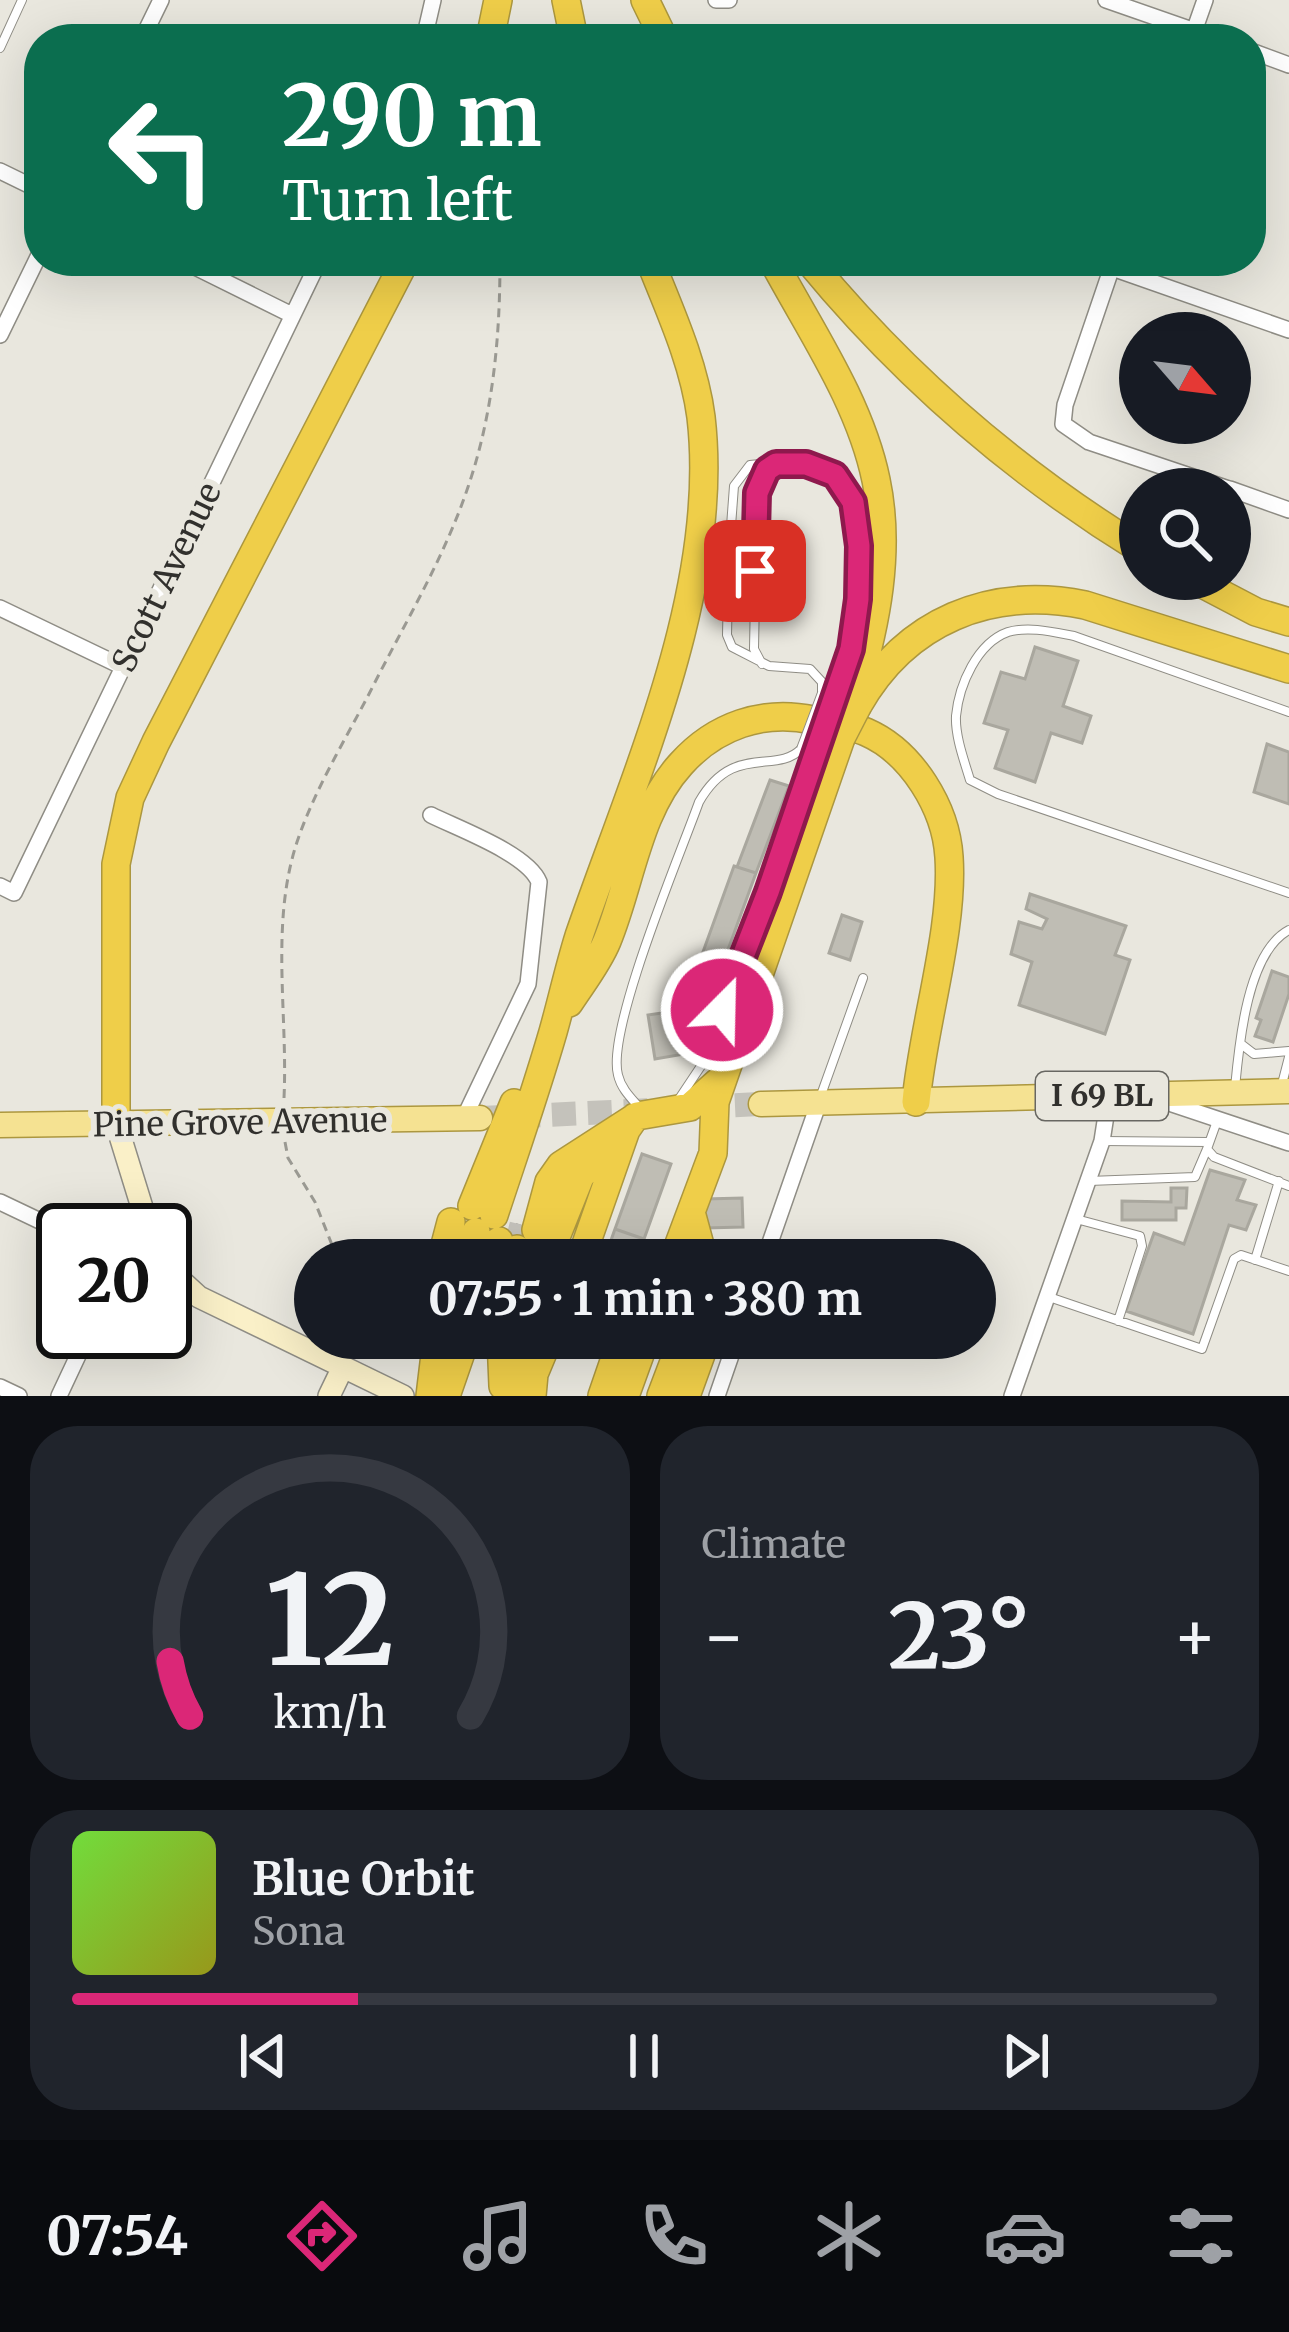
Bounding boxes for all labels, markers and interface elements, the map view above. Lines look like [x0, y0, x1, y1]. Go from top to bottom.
text: 290 m [282, 63, 542, 169]
icon: left [84, 72, 240, 228]
text: Turn left [282, 167, 513, 235]
north arrow [1119, 312, 1251, 444]
map controls [1119, 312, 1251, 600]
button: search [1119, 468, 1251, 600]
street label: Scott Avenue [103, 476, 230, 678]
pin [704, 520, 806, 622]
icon: arrive [722, 538, 788, 604]
position arrow [659, 947, 785, 1073]
road number: I 69 BL [1036, 1072, 1168, 1120]
street label: Pine Grove Avenue [92, 1099, 388, 1146]
speed limit sign: 20 [36, 1203, 192, 1359]
text: 07:55 · 1 min · 380 m [428, 1271, 862, 1327]
text: Climate [702, 1520, 846, 1569]
text: 12 [265, 1542, 395, 1699]
text: 23° [888, 1579, 1031, 1693]
text: − [702, 1595, 746, 1678]
text: + [1173, 1595, 1217, 1678]
text: km/h [273, 1686, 387, 1740]
text: Blue Orbit [252, 1851, 475, 1907]
text: Sona [252, 1907, 345, 1956]
icon: previous [230, 2023, 296, 2089]
icon: pause [611, 2023, 677, 2089]
icon: next [993, 2023, 1059, 2089]
icon: directions [280, 2194, 364, 2278]
icon: music [456, 2194, 540, 2278]
icon: phone [632, 2194, 716, 2278]
icon: climate [807, 2194, 891, 2278]
icon: car [983, 2194, 1067, 2278]
icon: filters [1159, 2194, 1243, 2278]
text: 07:54 [46, 2202, 188, 2270]

